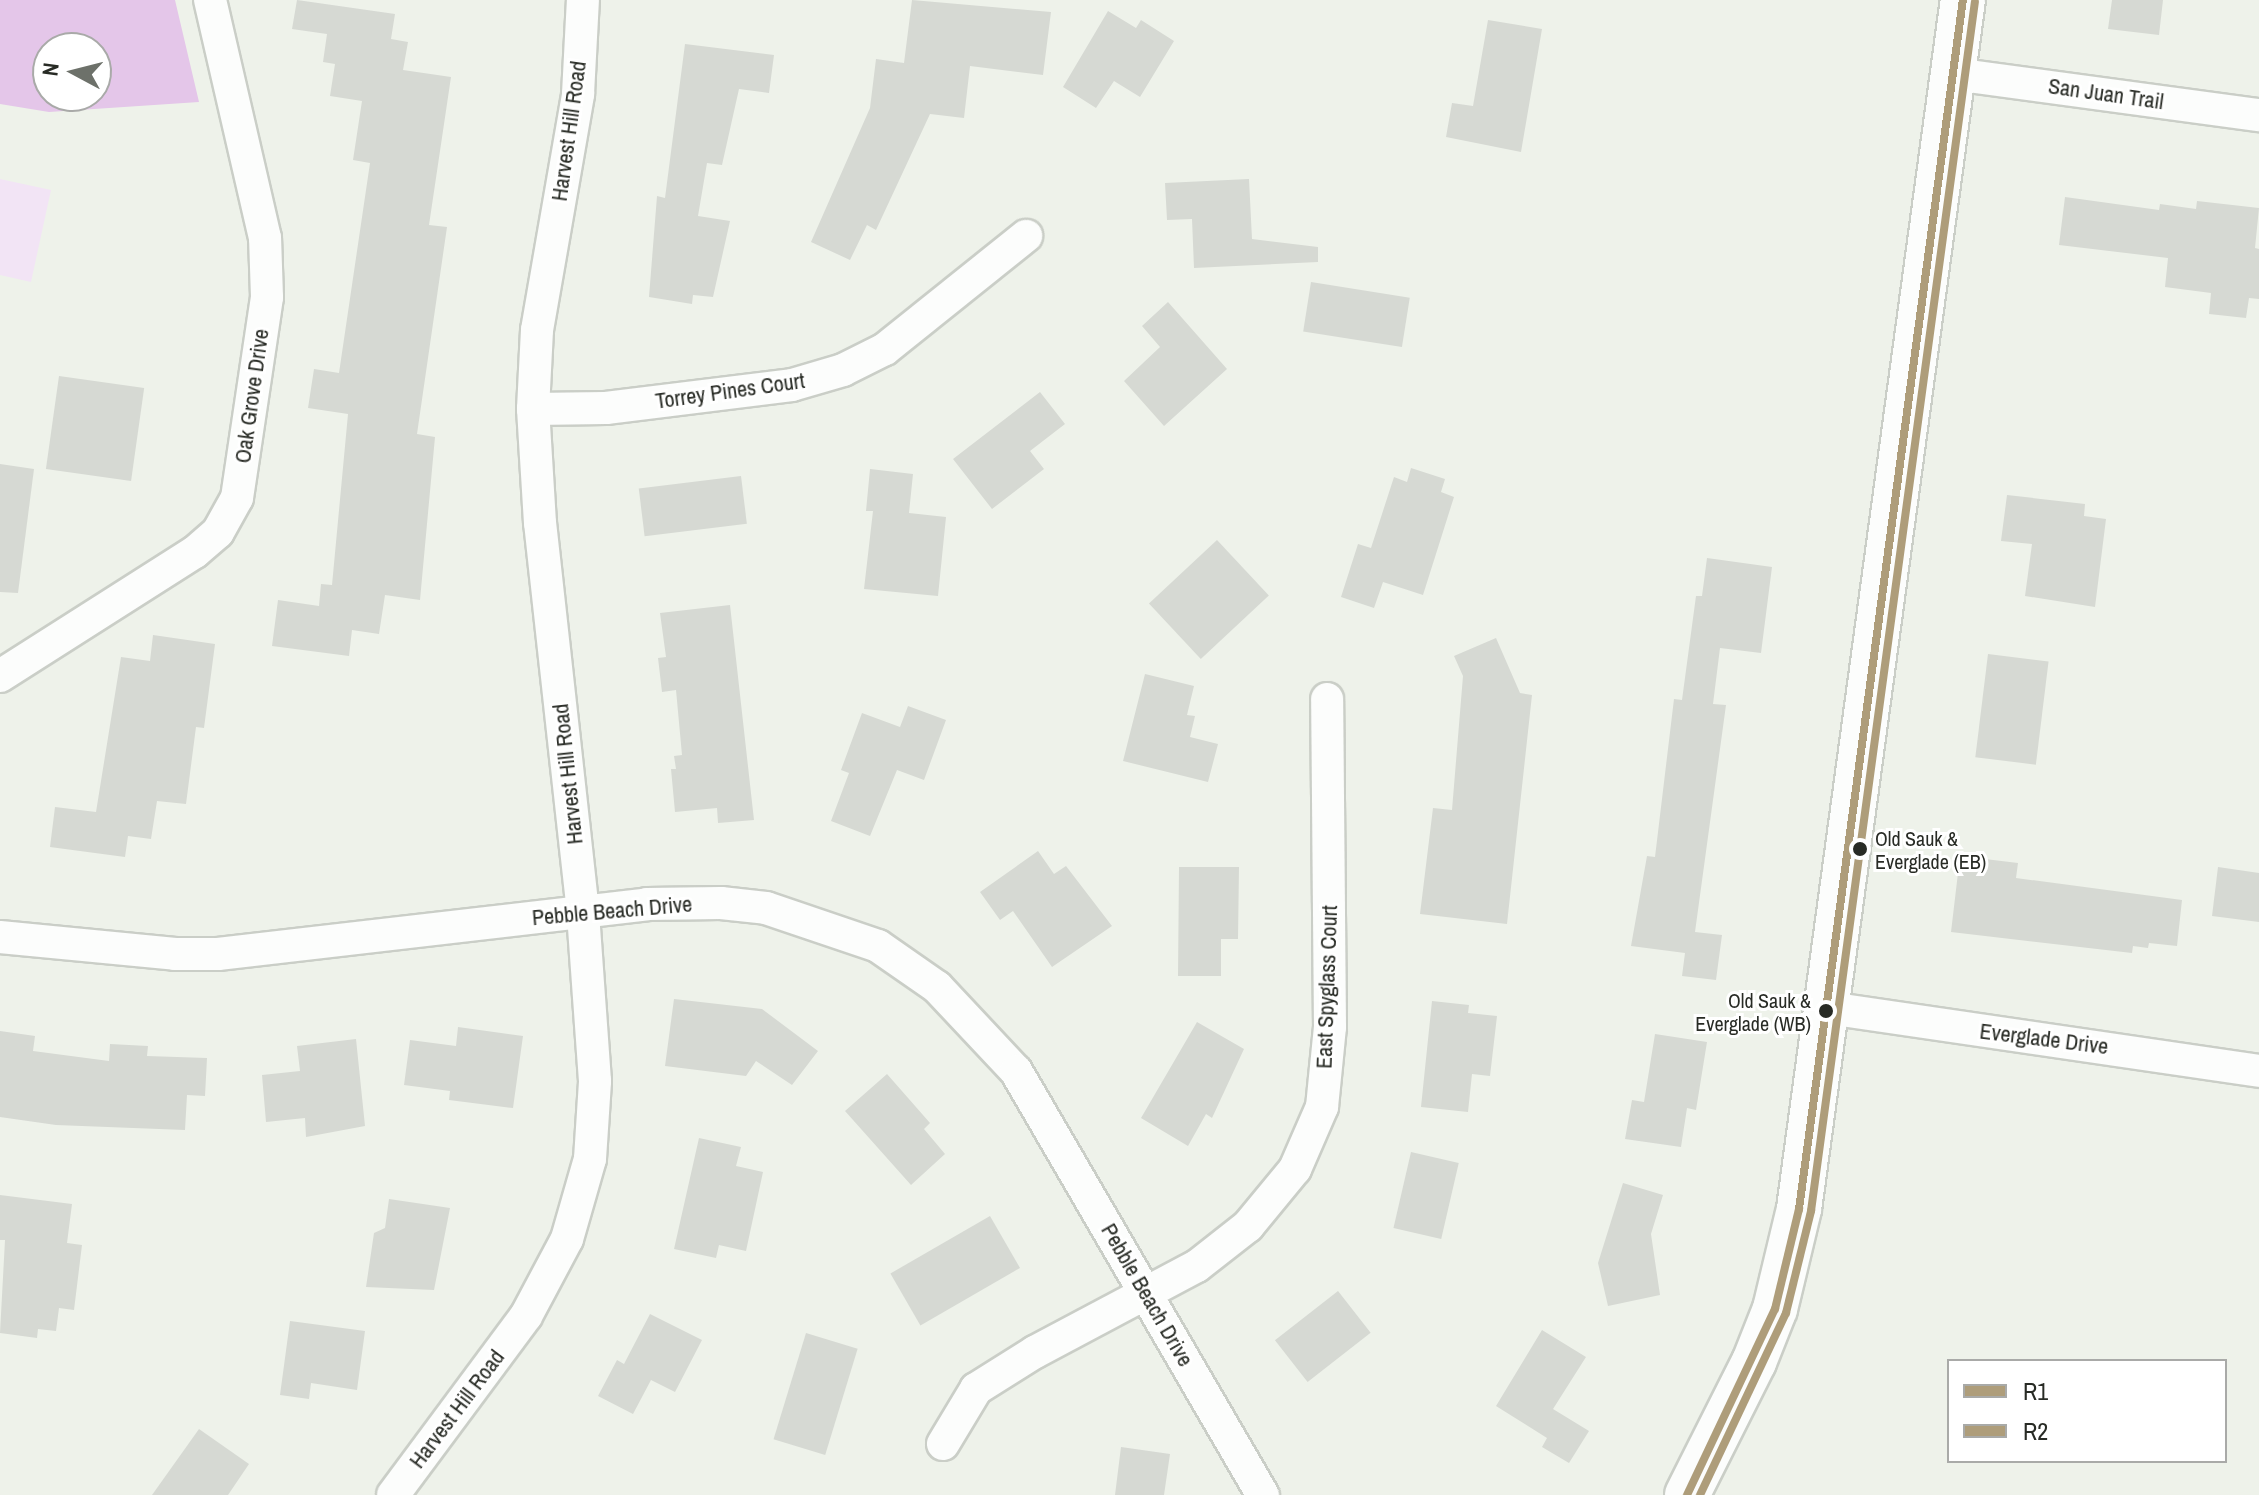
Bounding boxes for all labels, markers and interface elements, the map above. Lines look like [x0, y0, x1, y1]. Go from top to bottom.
north arrow [32, 32, 112, 112]
street label: Harvest Hill Road [546, 59, 592, 203]
text: N [34, 61, 66, 78]
street label: San Juan Trail [2046, 73, 2166, 115]
street label: Oak Grove Drive [230, 327, 274, 465]
street label: Torrey Pines Court [654, 367, 806, 415]
street label: Harvest Hill Road [547, 702, 589, 846]
place label: Old Sauk & Everglade (EB) [1875, 826, 1986, 873]
marker: Old Sauk & Everglade (EB) [1852, 841, 1868, 857]
street label: Pebble Beach Drive [531, 891, 693, 931]
street label: East Spyglass Court [1311, 905, 1343, 1069]
place label: Old Sauk & Everglade (WB) [1695, 988, 1811, 1035]
marker: Old Sauk & Everglade (WB) [1818, 1003, 1834, 1019]
street label: Everglade Drive [1978, 1018, 2110, 1060]
street label: Pebble Beach Drive [1095, 1219, 1199, 1371]
street label: Harvest Hill Road [404, 1345, 510, 1473]
legend [1947, 1359, 2227, 1463]
text: R1 [2023, 1375, 2048, 1407]
text: R2 [2023, 1415, 2048, 1447]

